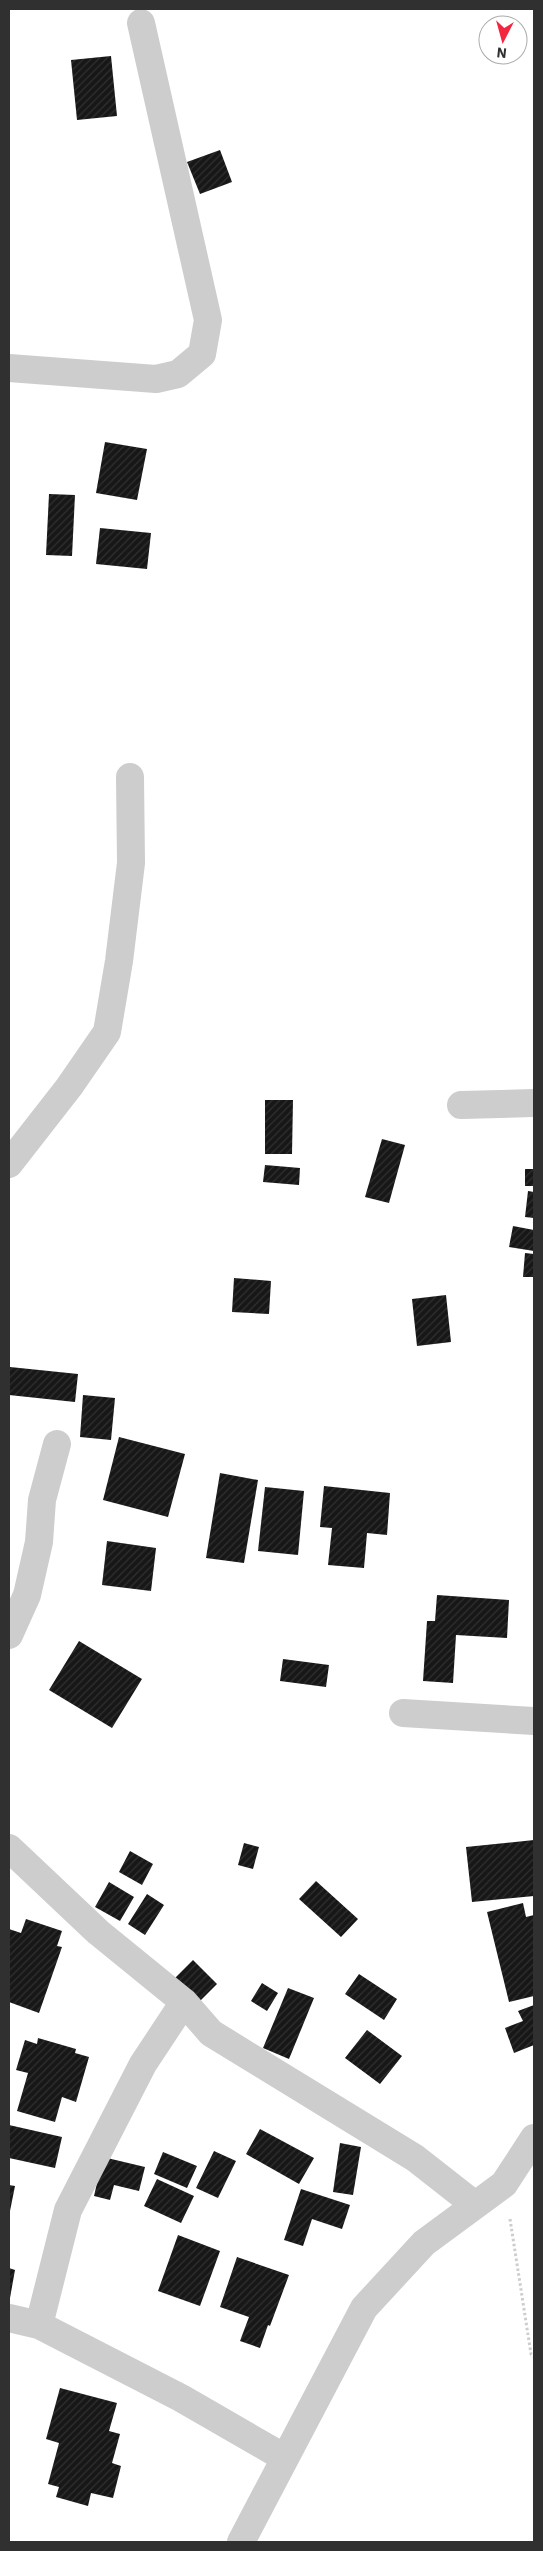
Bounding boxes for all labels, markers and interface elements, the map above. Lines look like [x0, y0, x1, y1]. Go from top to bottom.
north arrow [478, 15, 528, 65]
text: N [496, 43, 508, 62]

